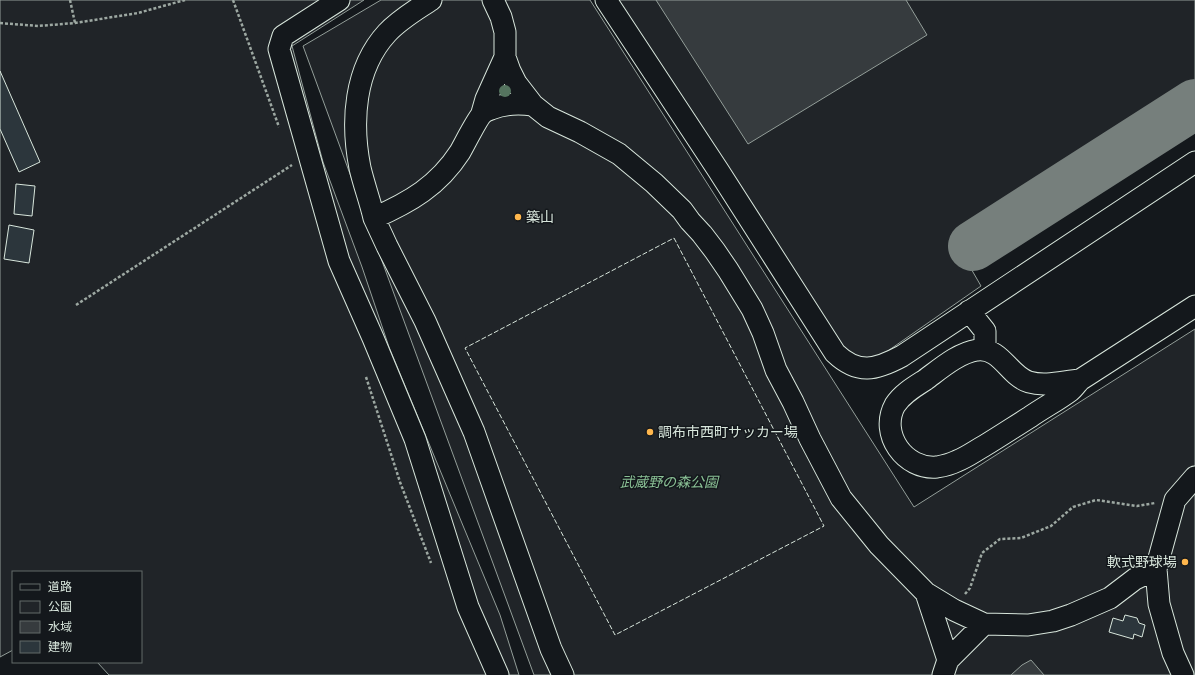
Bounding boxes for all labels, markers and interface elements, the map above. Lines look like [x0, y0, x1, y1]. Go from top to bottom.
place label: 築山 [526, 207, 554, 228]
marker: 築山 [513, 212, 523, 222]
place label: 調布市西町サッカー場 [658, 422, 798, 443]
marker: 調布市西町サッカー場 [645, 427, 655, 437]
park label: 武蔵野の森公園 [620, 472, 720, 493]
place label: 軟式野球場 [1107, 552, 1177, 573]
marker: 軟式野球場 [1180, 557, 1190, 567]
legend [12, 571, 142, 663]
text: 道路 [48, 578, 72, 597]
text: 公園 [48, 598, 72, 617]
text: 水域 [48, 618, 72, 637]
text: 建物 [48, 638, 72, 657]

